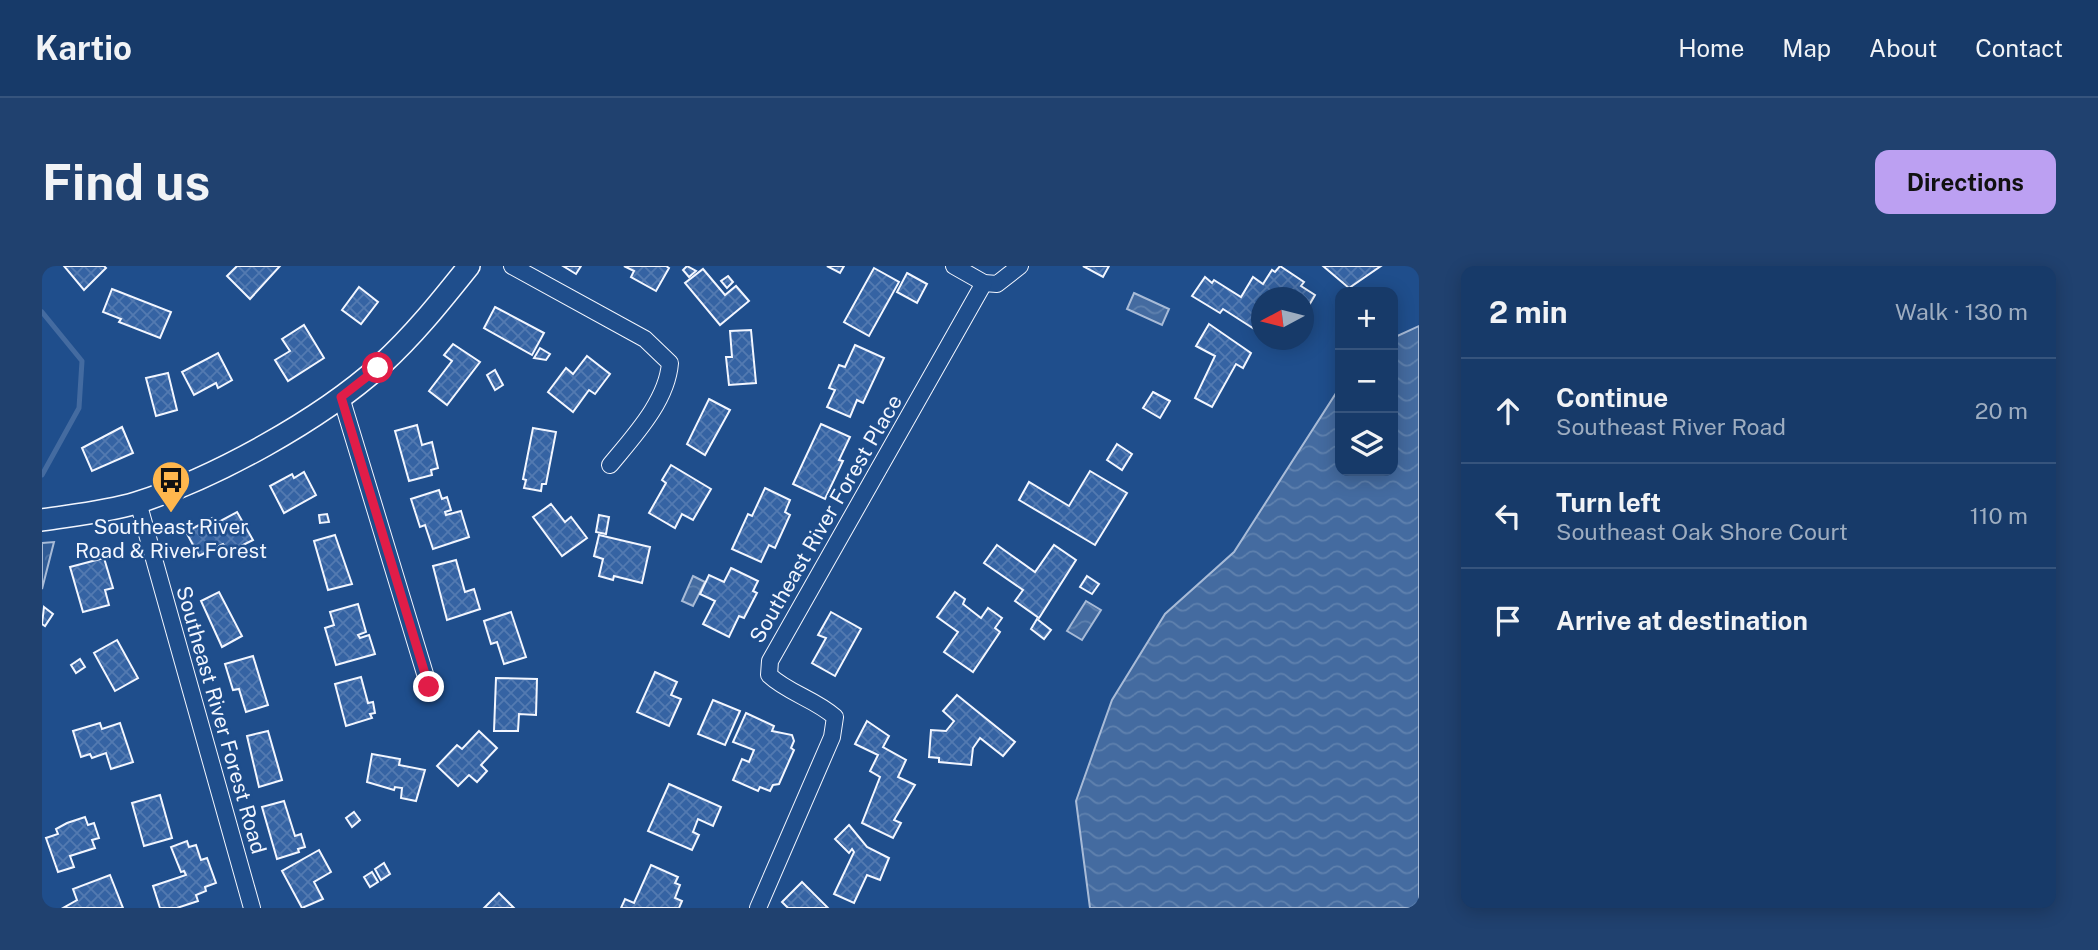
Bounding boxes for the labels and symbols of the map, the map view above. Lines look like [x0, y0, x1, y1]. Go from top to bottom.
north arrow [1251, 287, 1314, 350]
route start [362, 352, 393, 383]
street label: Southeast River Forest Place [744, 390, 907, 647]
bus stop icon: Southeast River Road & River Forest [150, 459, 192, 514]
place label: Southeast River Road & River Forest [75, 514, 267, 563]
street label: Southeast River Forest Road [171, 583, 272, 857]
route end [413, 671, 444, 702]

